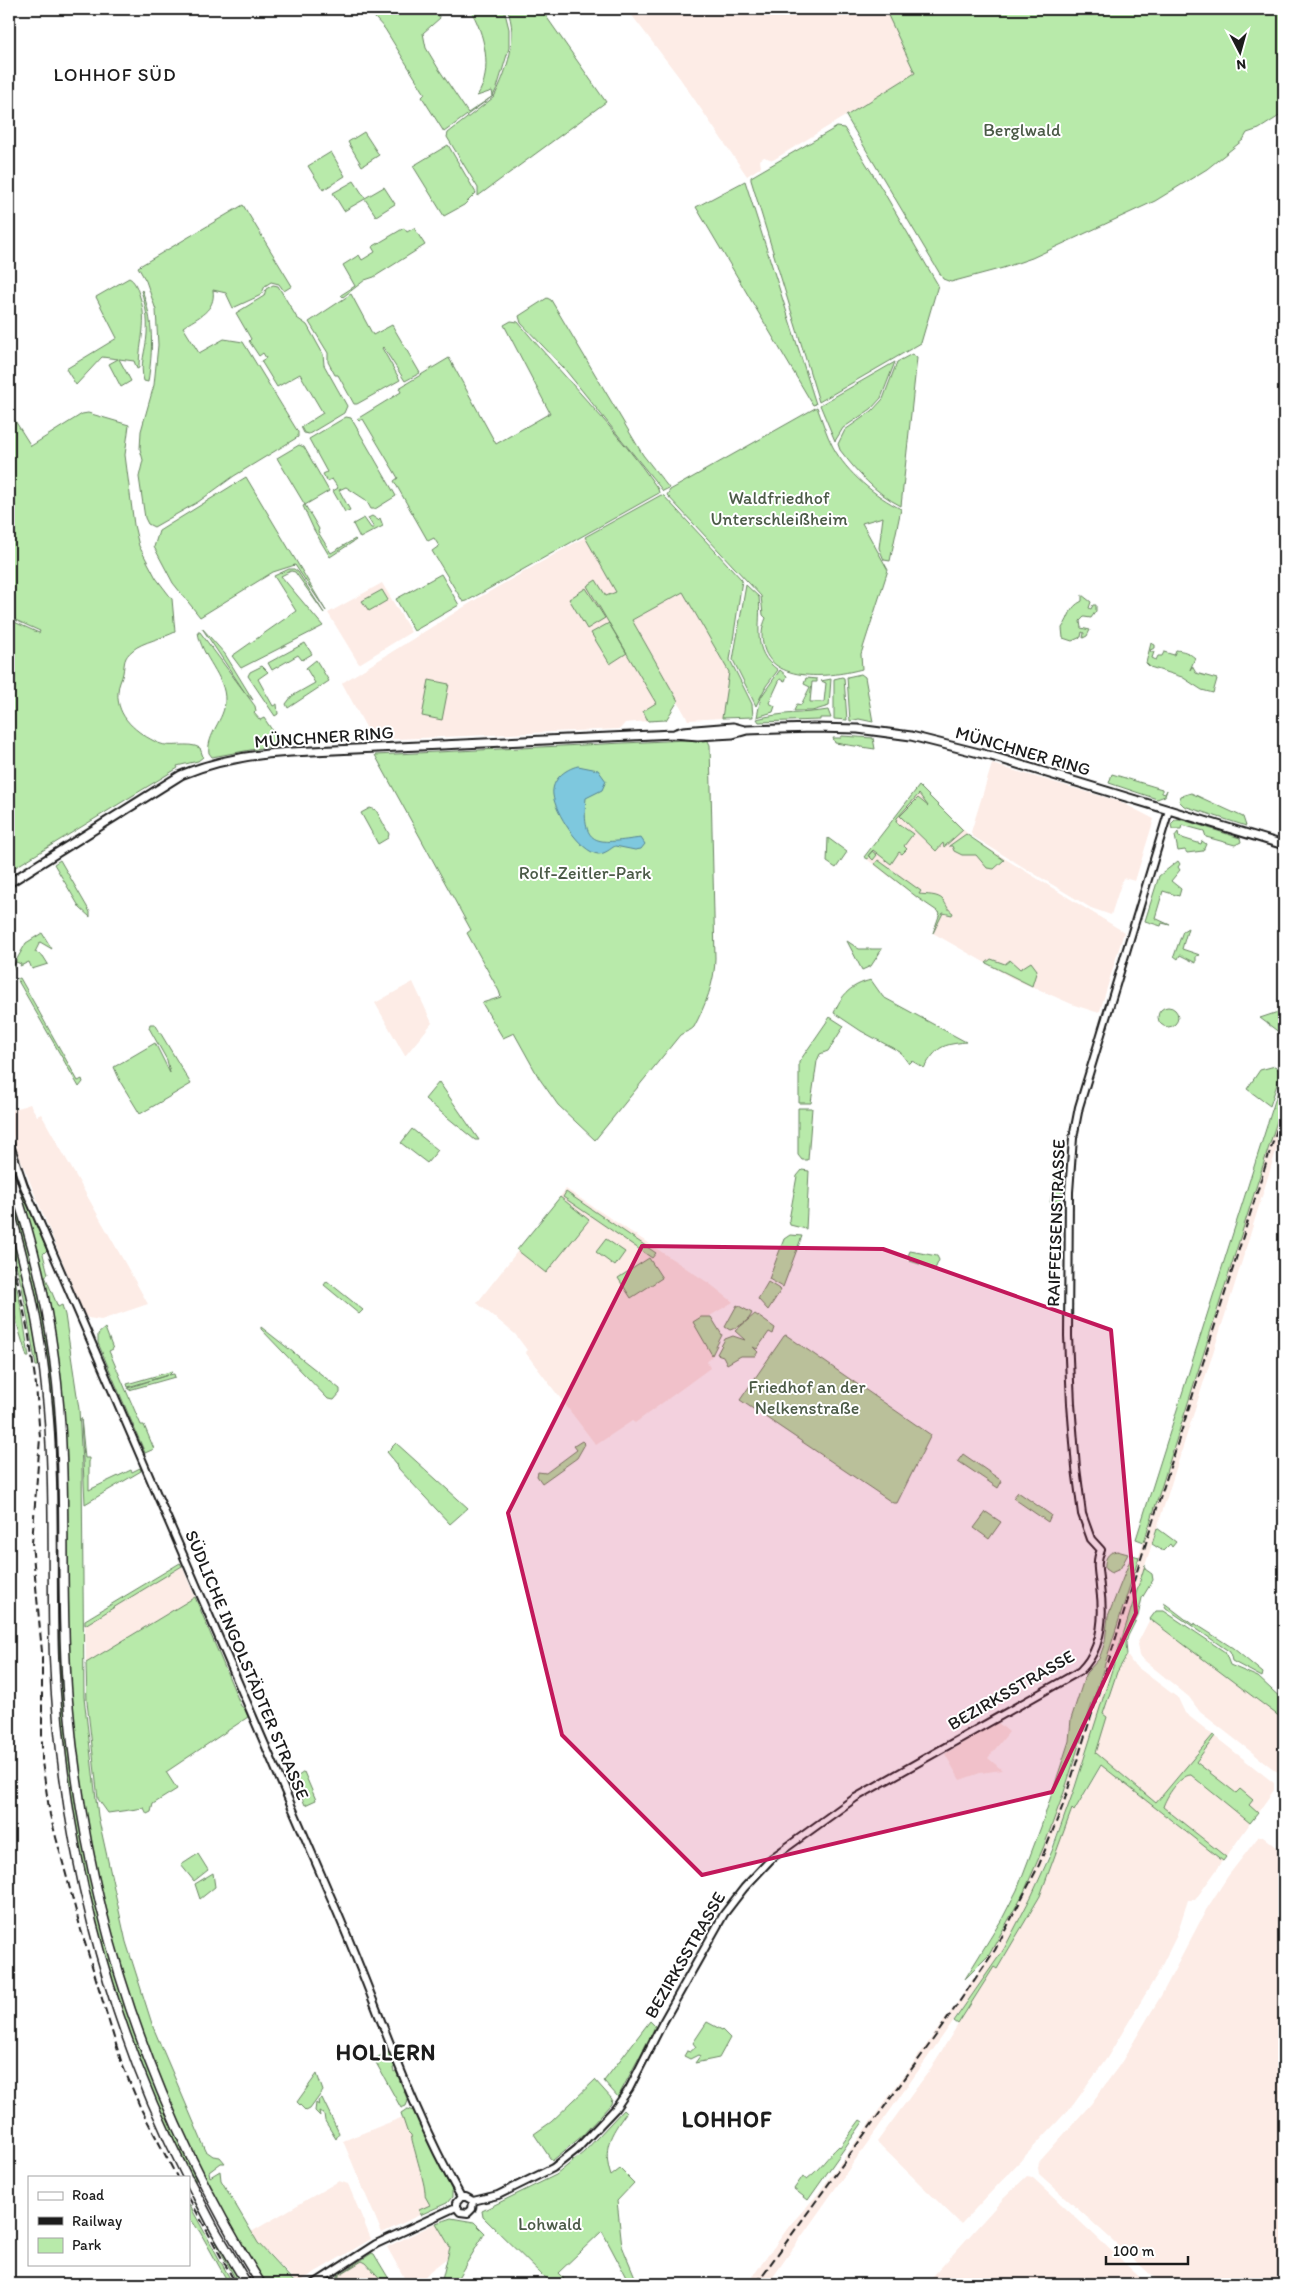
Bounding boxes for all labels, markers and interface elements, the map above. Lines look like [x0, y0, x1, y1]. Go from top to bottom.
north arrow [1216, 28, 1266, 78]
text: N [1236, 55, 1247, 73]
district label: LOHHOF SÜD [53, 63, 177, 86]
park label: Berglwald [983, 119, 1061, 141]
park label: Waldfriedhof Unterschleißheim [710, 487, 848, 530]
street label: MÜNCHNER RING [254, 721, 394, 753]
street label: MÜNCHNER RING [953, 721, 1093, 781]
park label: Rolf-Zeitler-Park [519, 862, 652, 884]
street label: RAIFFEISENSTRASSE [1042, 1139, 1070, 1307]
park label: Friedhof an der Nelkenstraße [748, 1376, 866, 1419]
street label: SÜDLICHE INGOLSTÄDTER STRASSE [180, 1527, 314, 1803]
street label: BEZIRKSSTRASSE [944, 1645, 1078, 1735]
street label: BEZIRKSSTRASSE [640, 1888, 730, 2022]
district label: HOLLERN [336, 2039, 436, 2066]
district label: LOHHOF [682, 2106, 772, 2133]
legend [28, 2176, 190, 2266]
text: Road [72, 2186, 105, 2204]
text: Railway [72, 2212, 122, 2230]
park label: Lohwald [518, 2213, 582, 2235]
scale bar [1106, 2233, 1188, 2265]
text: Park [72, 2236, 102, 2254]
text: 100 m [1113, 2242, 1155, 2260]

